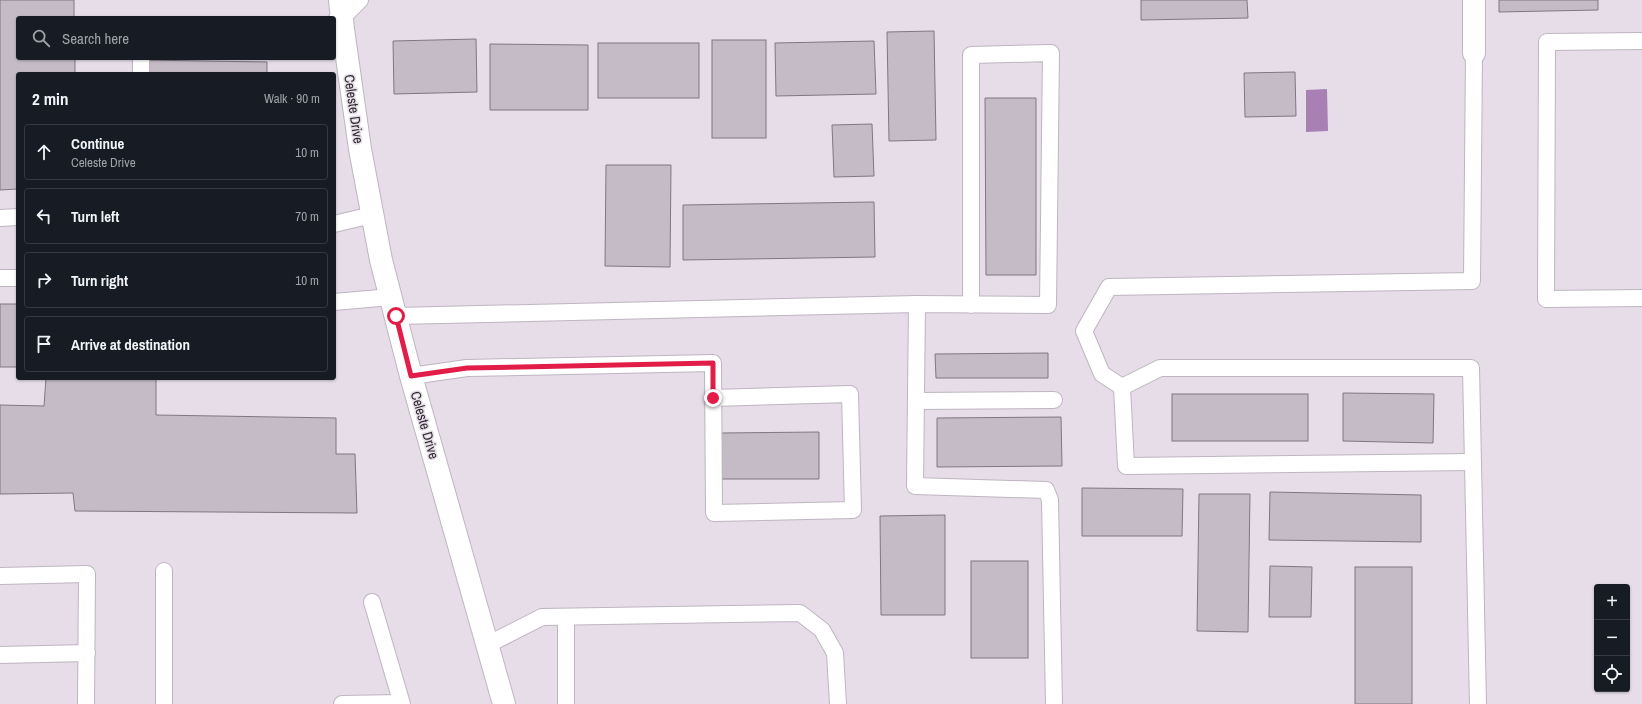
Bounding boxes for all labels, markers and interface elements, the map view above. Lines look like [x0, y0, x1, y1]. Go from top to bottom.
search box [16, 16, 336, 60]
icon: search [30, 27, 52, 49]
text: Search here [62, 28, 129, 49]
street label: Celeste Drive [340, 73, 368, 145]
text: 2 min [32, 87, 68, 110]
text: Walk · 90 m [264, 90, 320, 107]
text: Continue [71, 133, 124, 154]
icon: ahead [33, 141, 55, 163]
text: 10 m [295, 144, 319, 161]
text: Celeste Drive [71, 154, 136, 171]
icon: left [33, 205, 55, 227]
text: Turn left [71, 206, 119, 227]
text: 70 m [295, 208, 319, 225]
icon: right [33, 269, 55, 291]
text: Turn right [71, 270, 128, 291]
text: 10 m [295, 272, 319, 289]
route start [387, 307, 405, 325]
icon: arrive [33, 333, 55, 355]
text: Arrive at destination [71, 334, 190, 355]
street label: Celeste Drive [407, 389, 443, 461]
route end [704, 389, 722, 407]
map controls [1594, 584, 1630, 692]
button: + [1594, 584, 1630, 620]
button: − [1594, 620, 1630, 656]
button: locate [1594, 656, 1630, 692]

